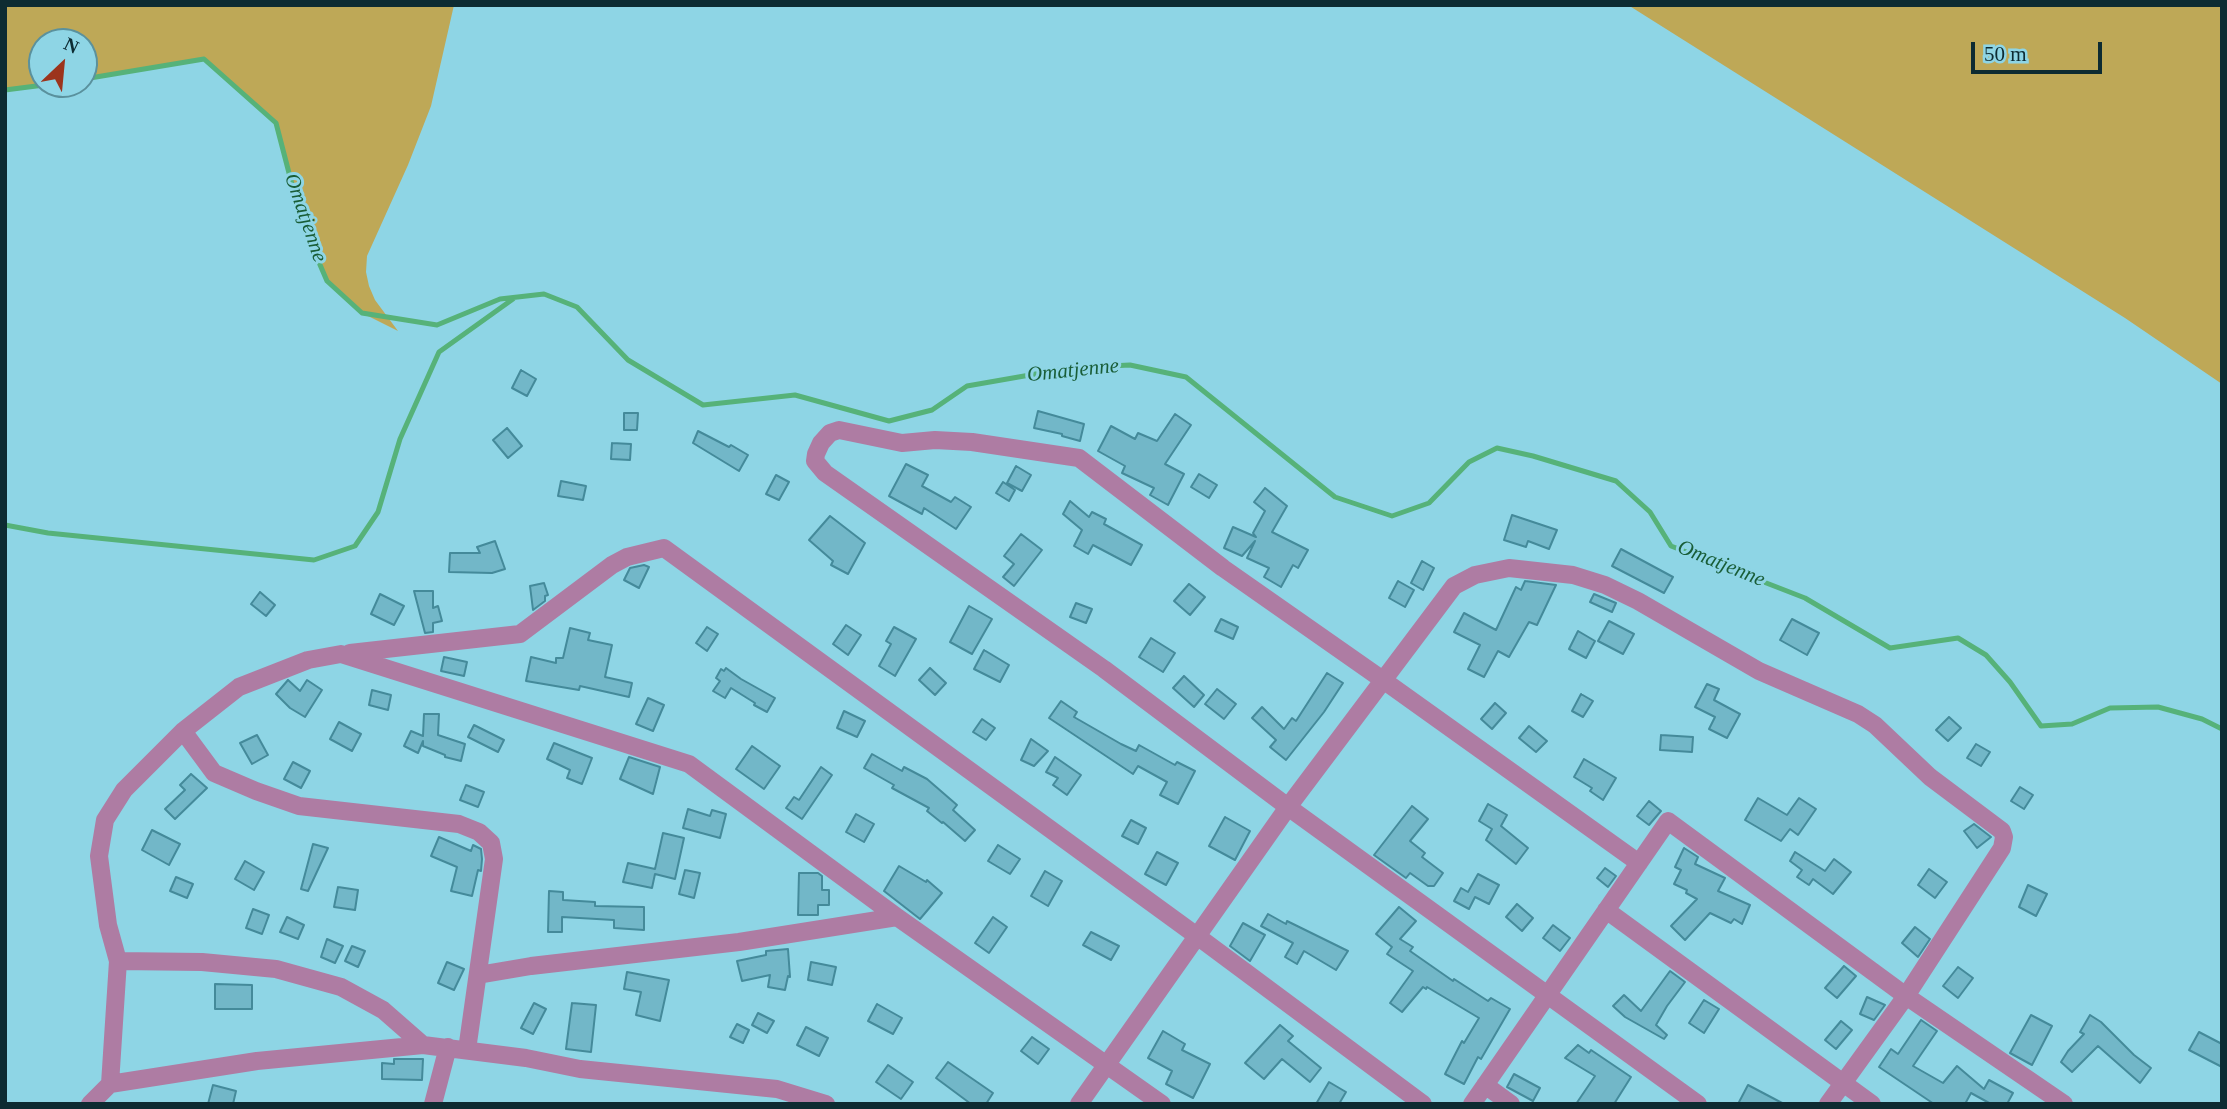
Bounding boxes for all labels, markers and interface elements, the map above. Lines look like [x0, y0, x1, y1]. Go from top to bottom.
north arrow [28, 28, 98, 98]
scale bar [1975, 28, 2106, 72]
text: N [61, 33, 82, 58]
text: 50 m [1984, 42, 2027, 66]
water label: Omatjenne [278, 170, 332, 266]
water label: Omatjenne [1026, 354, 1120, 388]
water label: Omatjenne [1674, 535, 1768, 593]

